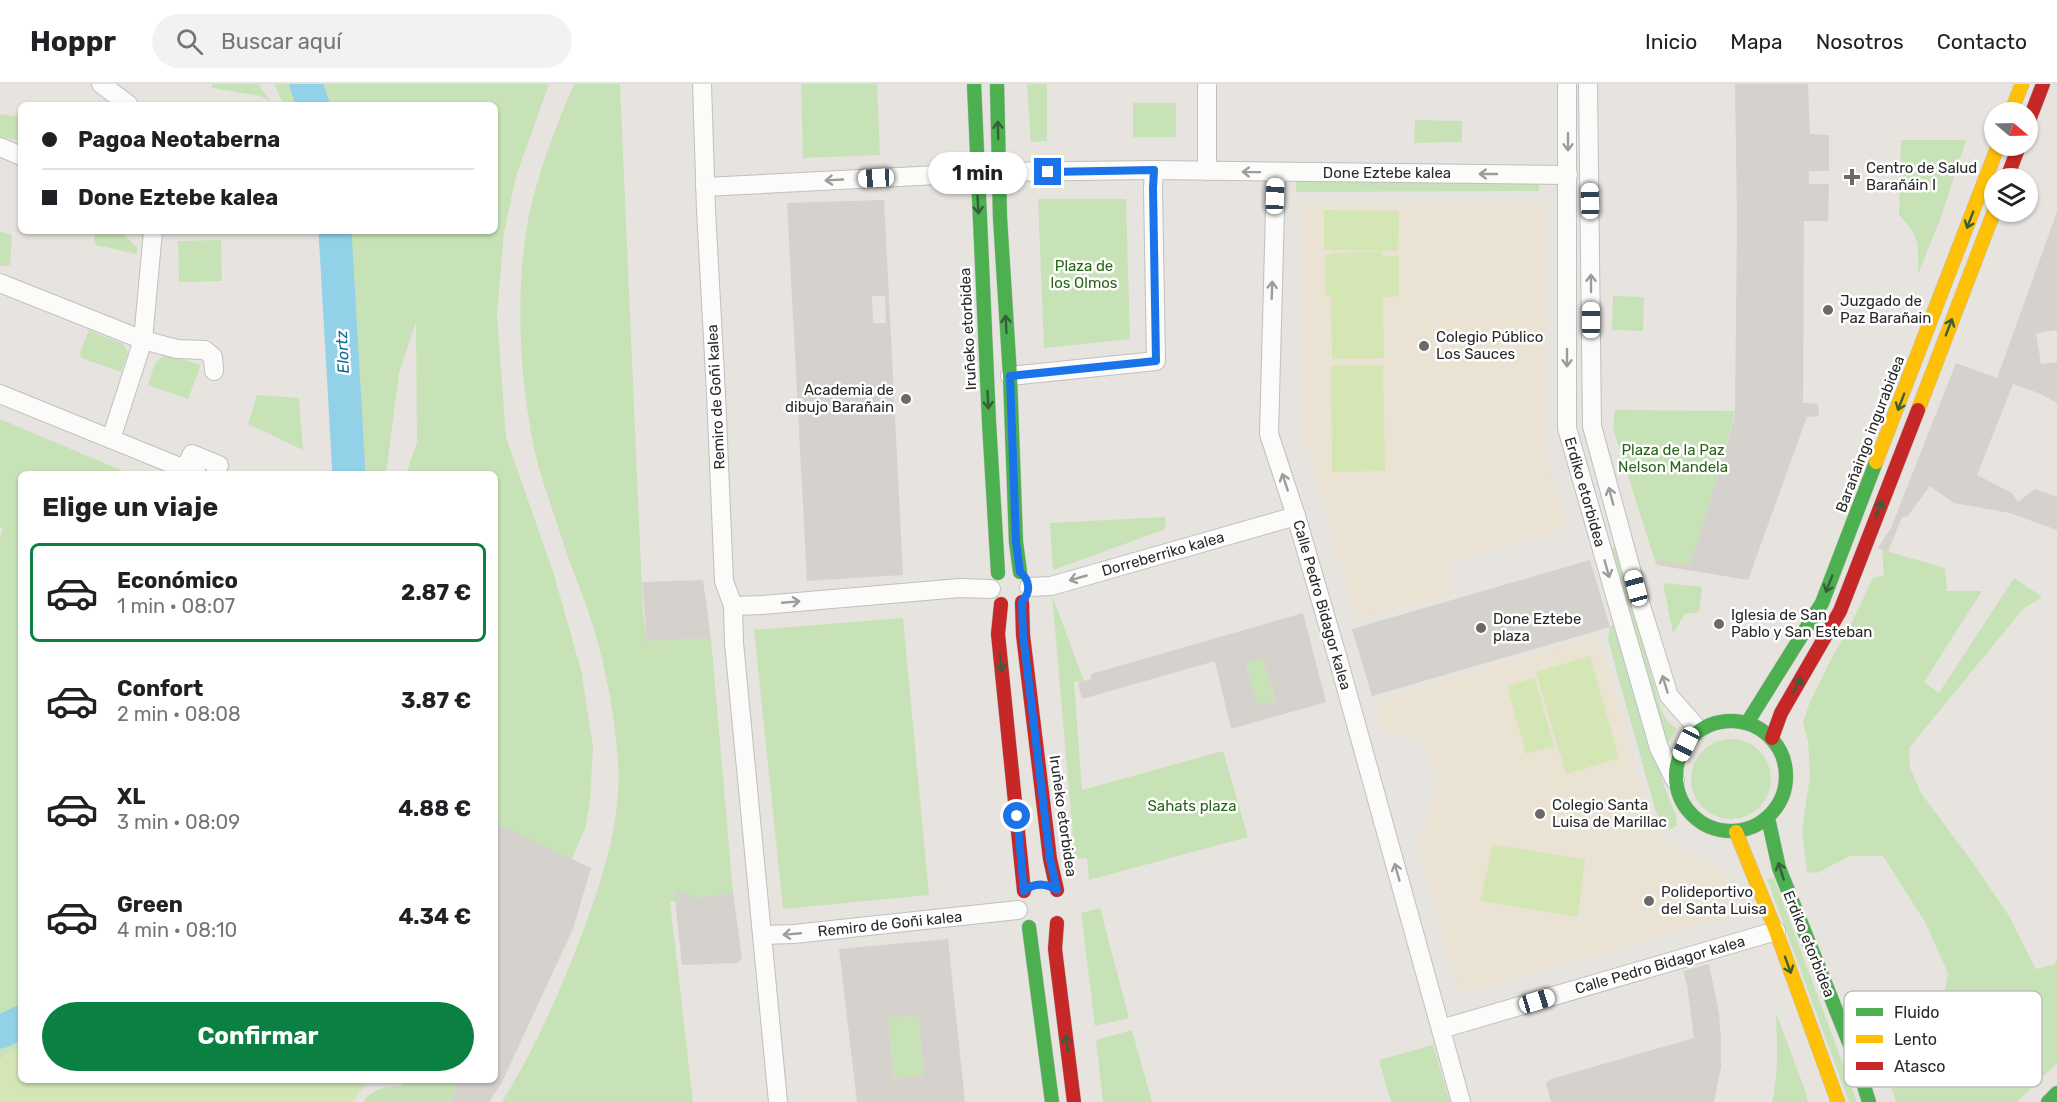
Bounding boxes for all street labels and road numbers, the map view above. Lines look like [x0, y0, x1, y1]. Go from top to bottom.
street label: Done Eztebe kalea [1323, 164, 1451, 182]
street label: Iruñeko etorbidea [956, 267, 980, 391]
street label: Remiro de Goñi kalea [703, 324, 729, 470]
street label: Barañaingo ingurabidea [1832, 353, 1908, 515]
street label: Erdiko etorbidea [1561, 435, 1609, 549]
street label: Calle Pedro Bidagor kalea [1289, 518, 1355, 692]
street label: Dorreberriko kalea [1100, 528, 1226, 580]
street label: Iruñeko etorbidea [1046, 754, 1080, 878]
street label: Erdiko etorbidea [1779, 888, 1839, 1000]
street label: Remiro de Goñi kalea [817, 907, 963, 941]
street label: Calle Pedro Bidagor kalea [1573, 932, 1747, 998]

